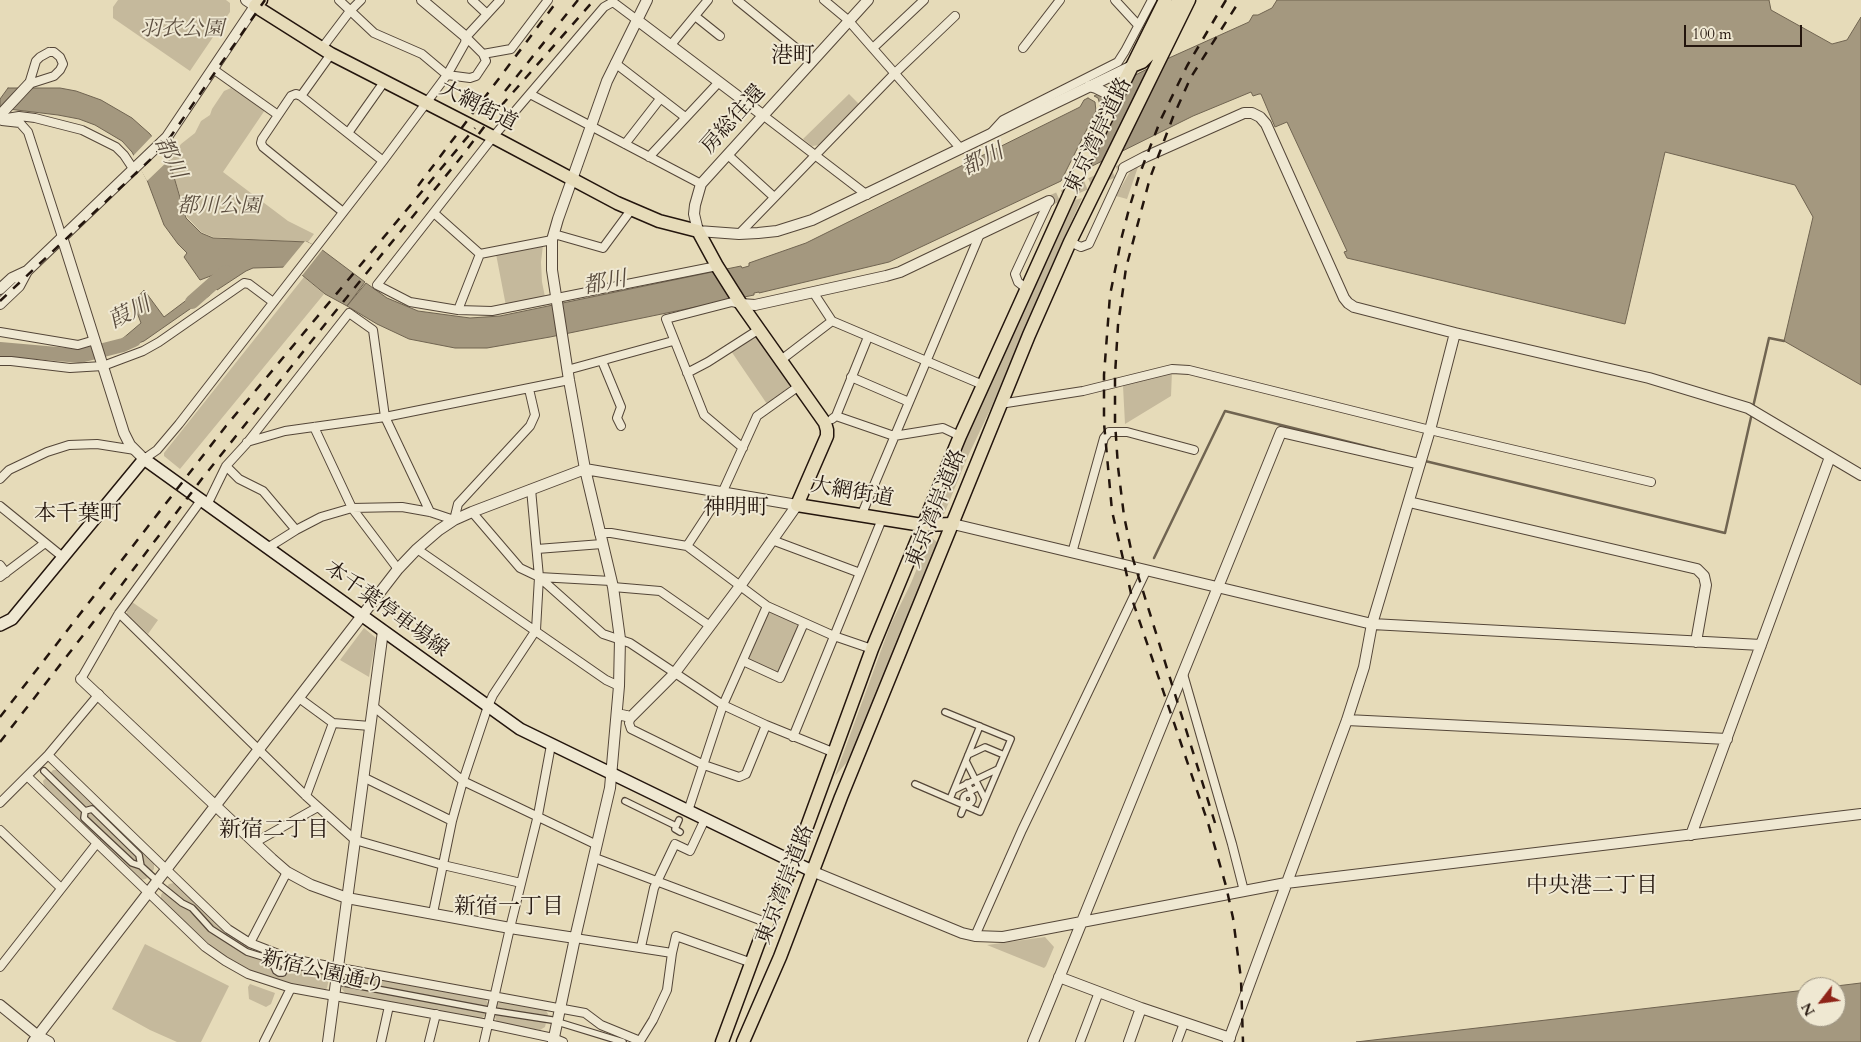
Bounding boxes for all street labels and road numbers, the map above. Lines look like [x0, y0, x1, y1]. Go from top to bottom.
street label: 東京湾岸道路 [1060, 74, 1138, 198]
street label: 大網街道 [435, 77, 521, 137]
street label: 房総往還 [697, 80, 771, 160]
street label: 東京湾岸道路 [902, 446, 972, 572]
street label: 大網街道 [808, 473, 896, 513]
street label: 本千葉停車場線 [319, 557, 453, 663]
street label: 東京湾岸道路 [752, 822, 820, 948]
street label: 新宿公園通り [259, 947, 387, 999]

